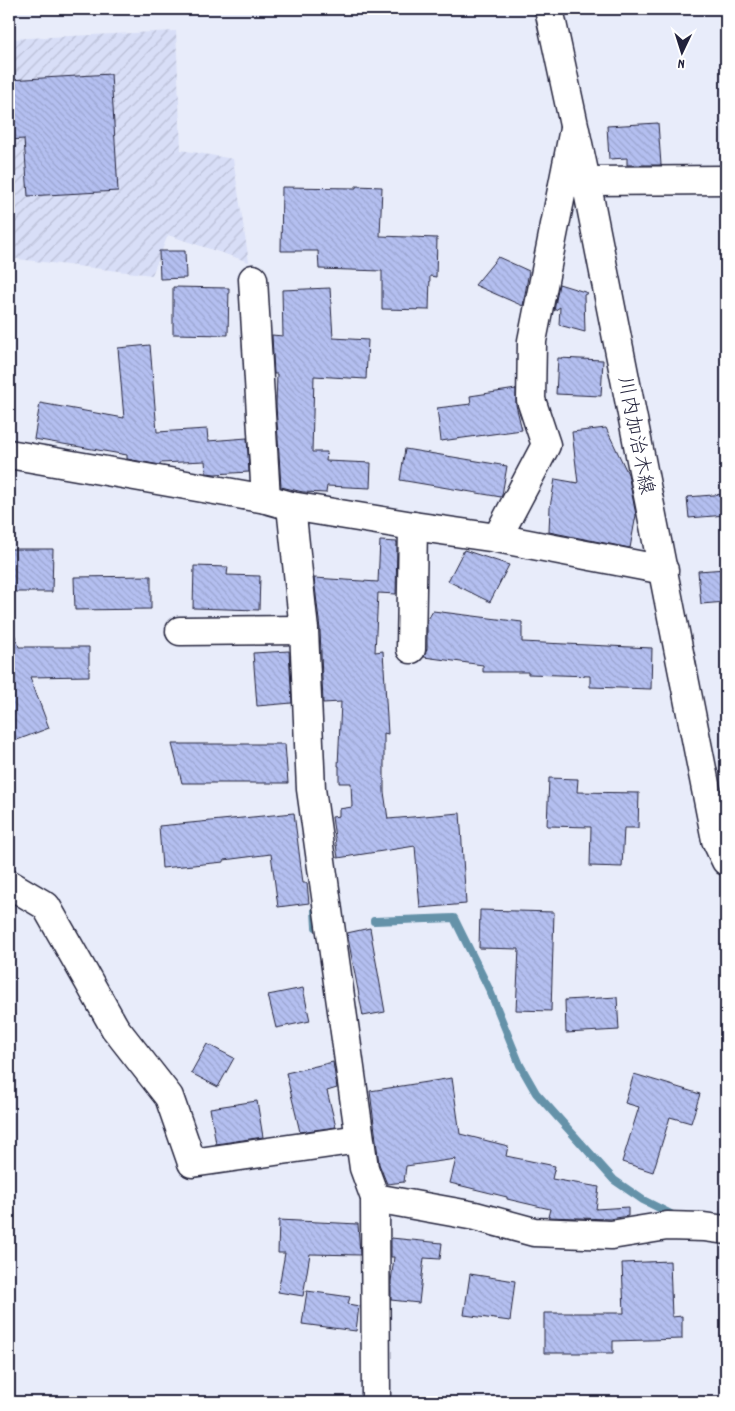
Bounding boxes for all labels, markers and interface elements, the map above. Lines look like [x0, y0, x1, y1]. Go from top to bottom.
north arrow [658, 28, 708, 78]
text: N [677, 53, 685, 73]
street label: 川内加治木線 [609, 374, 659, 497]

